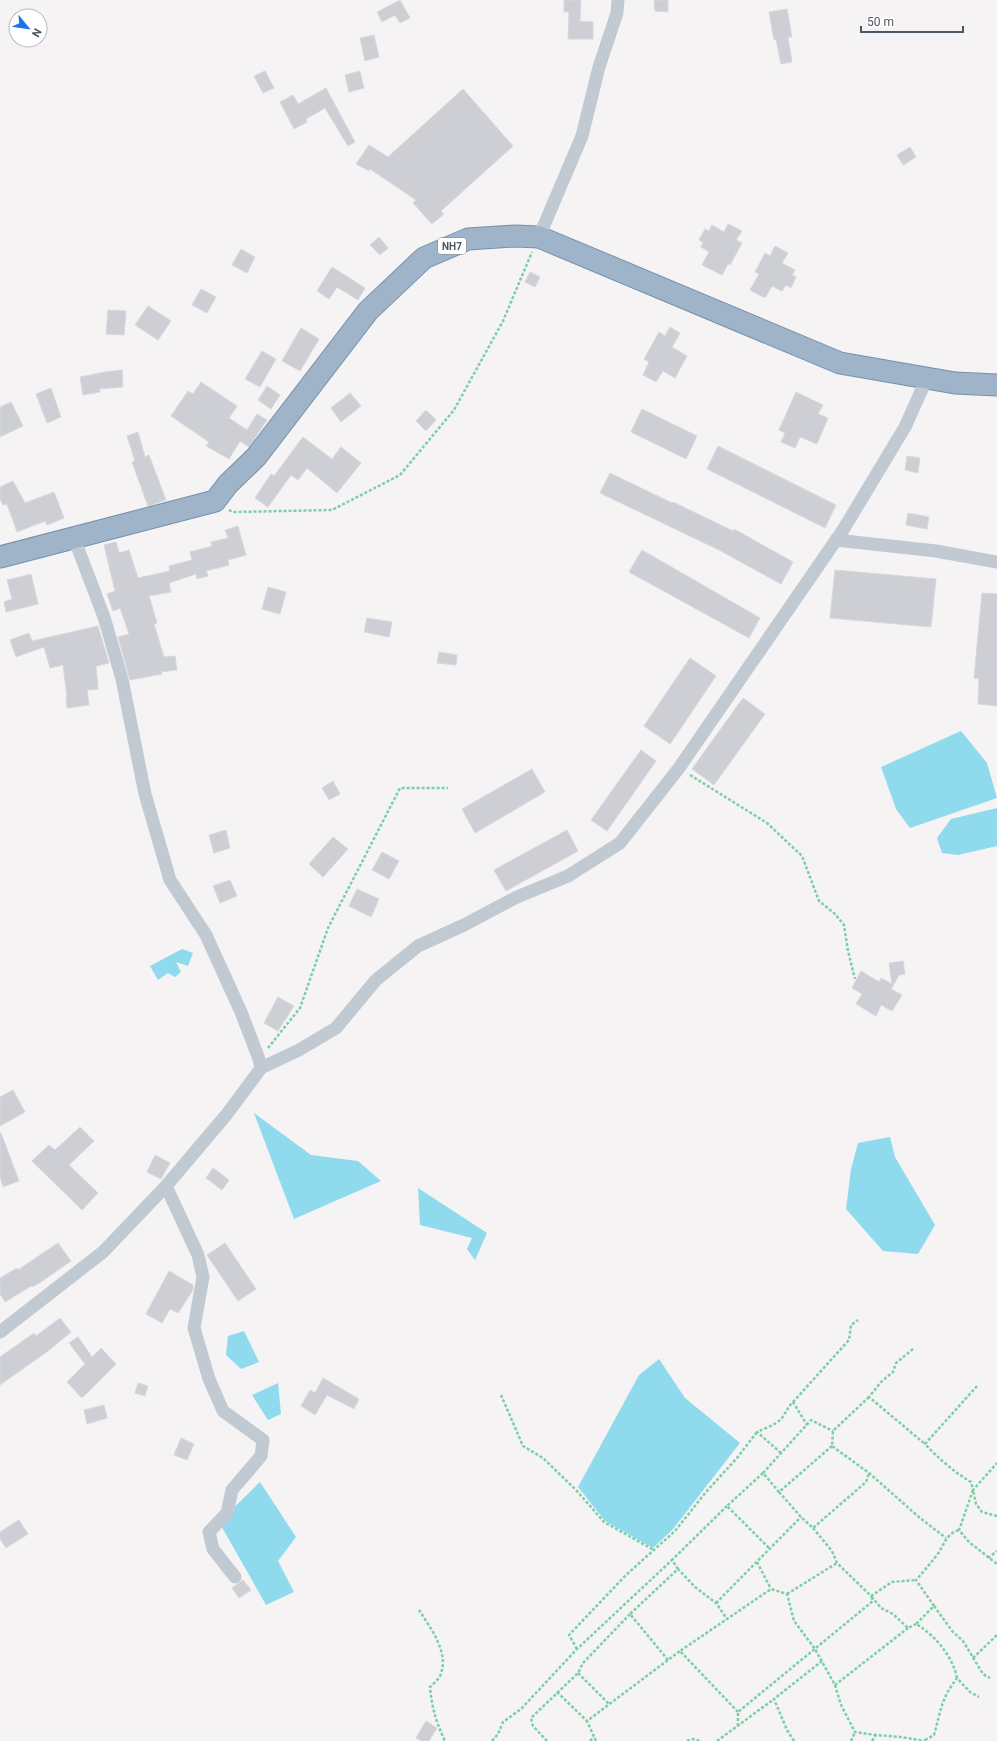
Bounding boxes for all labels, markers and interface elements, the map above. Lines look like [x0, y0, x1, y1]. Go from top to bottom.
north arrow [8, 8, 48, 48]
scale bar [861, 8, 963, 34]
text: 50 m [867, 15, 894, 29]
text: N [29, 26, 44, 39]
road number: NH7 [438, 238, 466, 254]

